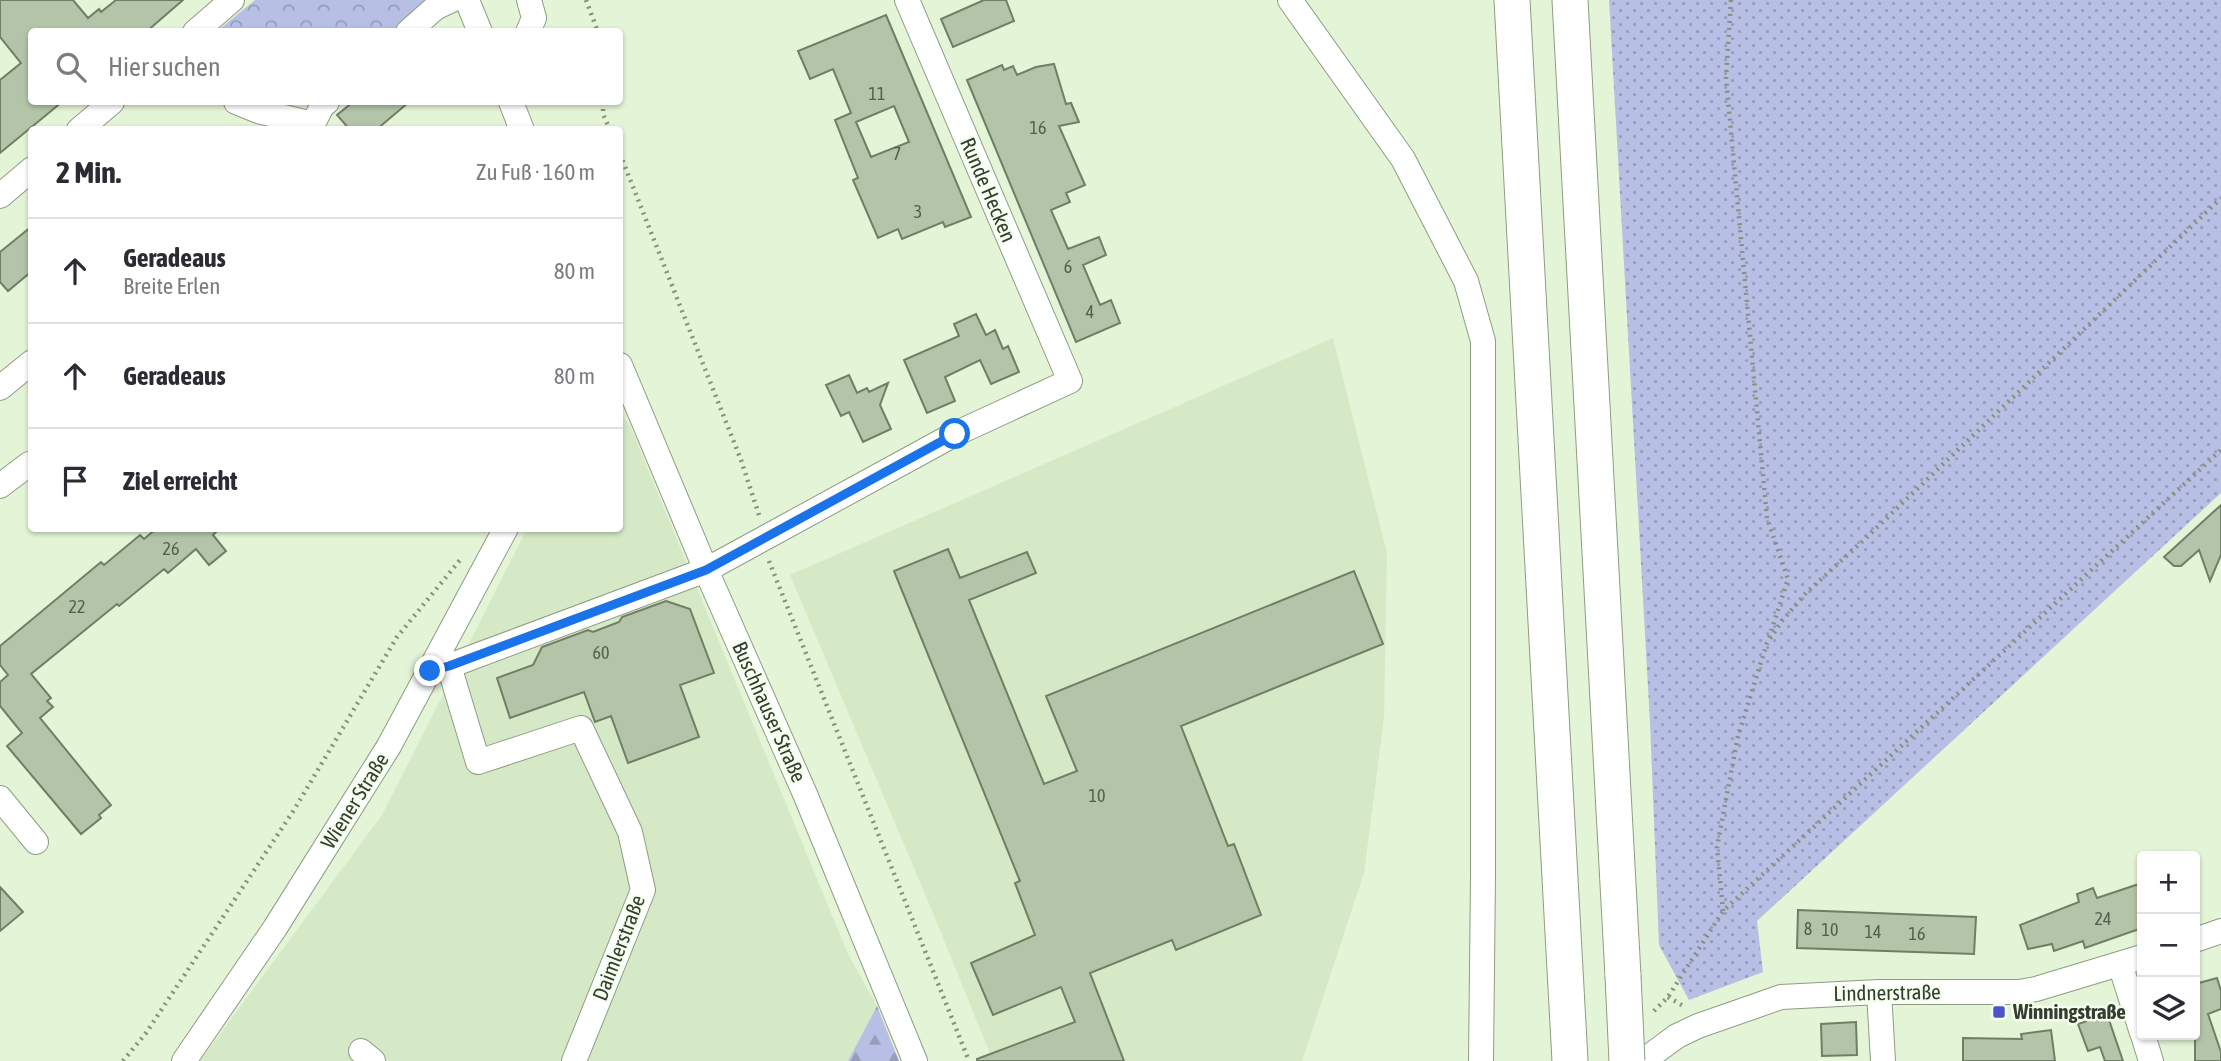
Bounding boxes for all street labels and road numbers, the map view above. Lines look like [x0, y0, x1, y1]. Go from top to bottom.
street label: Runde Hecken [956, 134, 1022, 245]
street label: Buschhauser Straße [728, 638, 812, 786]
street label: Wiener Straße [315, 748, 393, 853]
street label: Daimlerstraße [587, 892, 649, 1004]
street label: Lindnerstraße [1833, 979, 1941, 1005]

